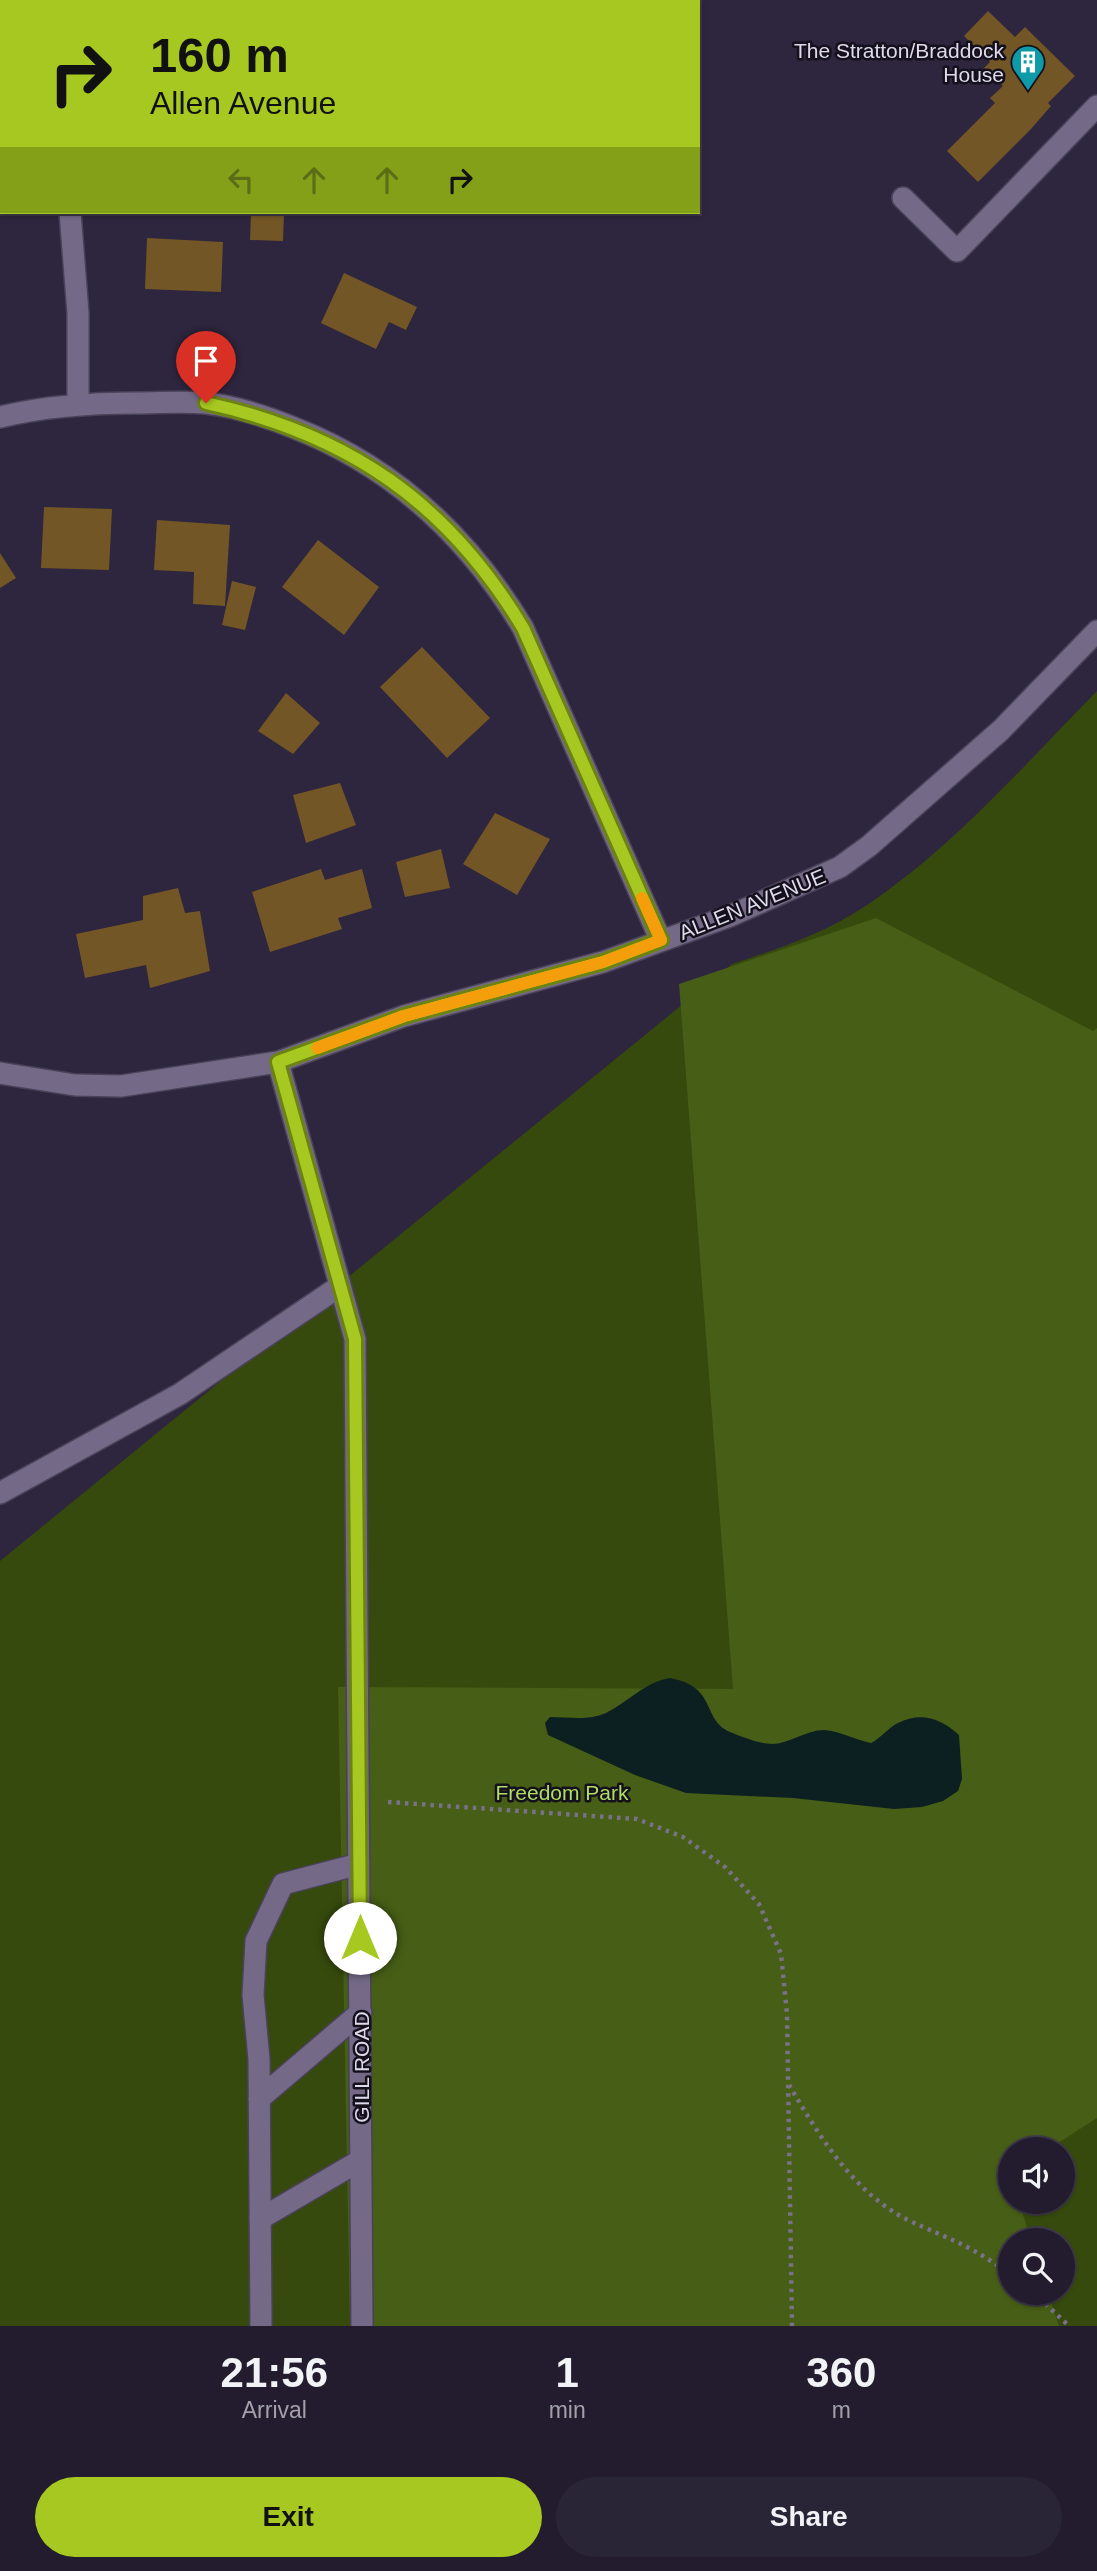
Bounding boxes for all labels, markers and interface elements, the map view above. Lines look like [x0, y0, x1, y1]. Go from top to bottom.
icon: right [35, 28, 126, 119]
text: 160 m [150, 28, 289, 82]
place label: The Stratton/Braddock House [794, 39, 1004, 86]
building icon: The Stratton/Braddock House [1009, 43, 1047, 92]
text: Allen Avenue [150, 85, 336, 121]
icon: left [222, 161, 260, 199]
icon: ahead [295, 161, 333, 199]
icon: ahead [368, 161, 406, 199]
icon: right [441, 161, 479, 199]
pin [176, 331, 236, 403]
icon: arrive [187, 342, 225, 380]
street label: ALLEN AVENUE [675, 864, 829, 944]
park label: Freedom Park [495, 1781, 629, 1804]
position arrow [323, 1901, 397, 1975]
street label: GILL ROAD [350, 2011, 373, 2123]
map controls [998, 2137, 1075, 2305]
button: sound [998, 2137, 1075, 2214]
button: search [998, 2228, 1075, 2305]
text: 21:56 [221, 2349, 328, 2396]
text: 1 [555, 2349, 579, 2396]
text: 360 [806, 2349, 876, 2396]
text: Arrival [242, 2397, 307, 2423]
text: min [549, 2397, 586, 2423]
text: m [832, 2397, 851, 2423]
button: Exit [35, 2477, 542, 2557]
button: Share [556, 2477, 1062, 2557]

